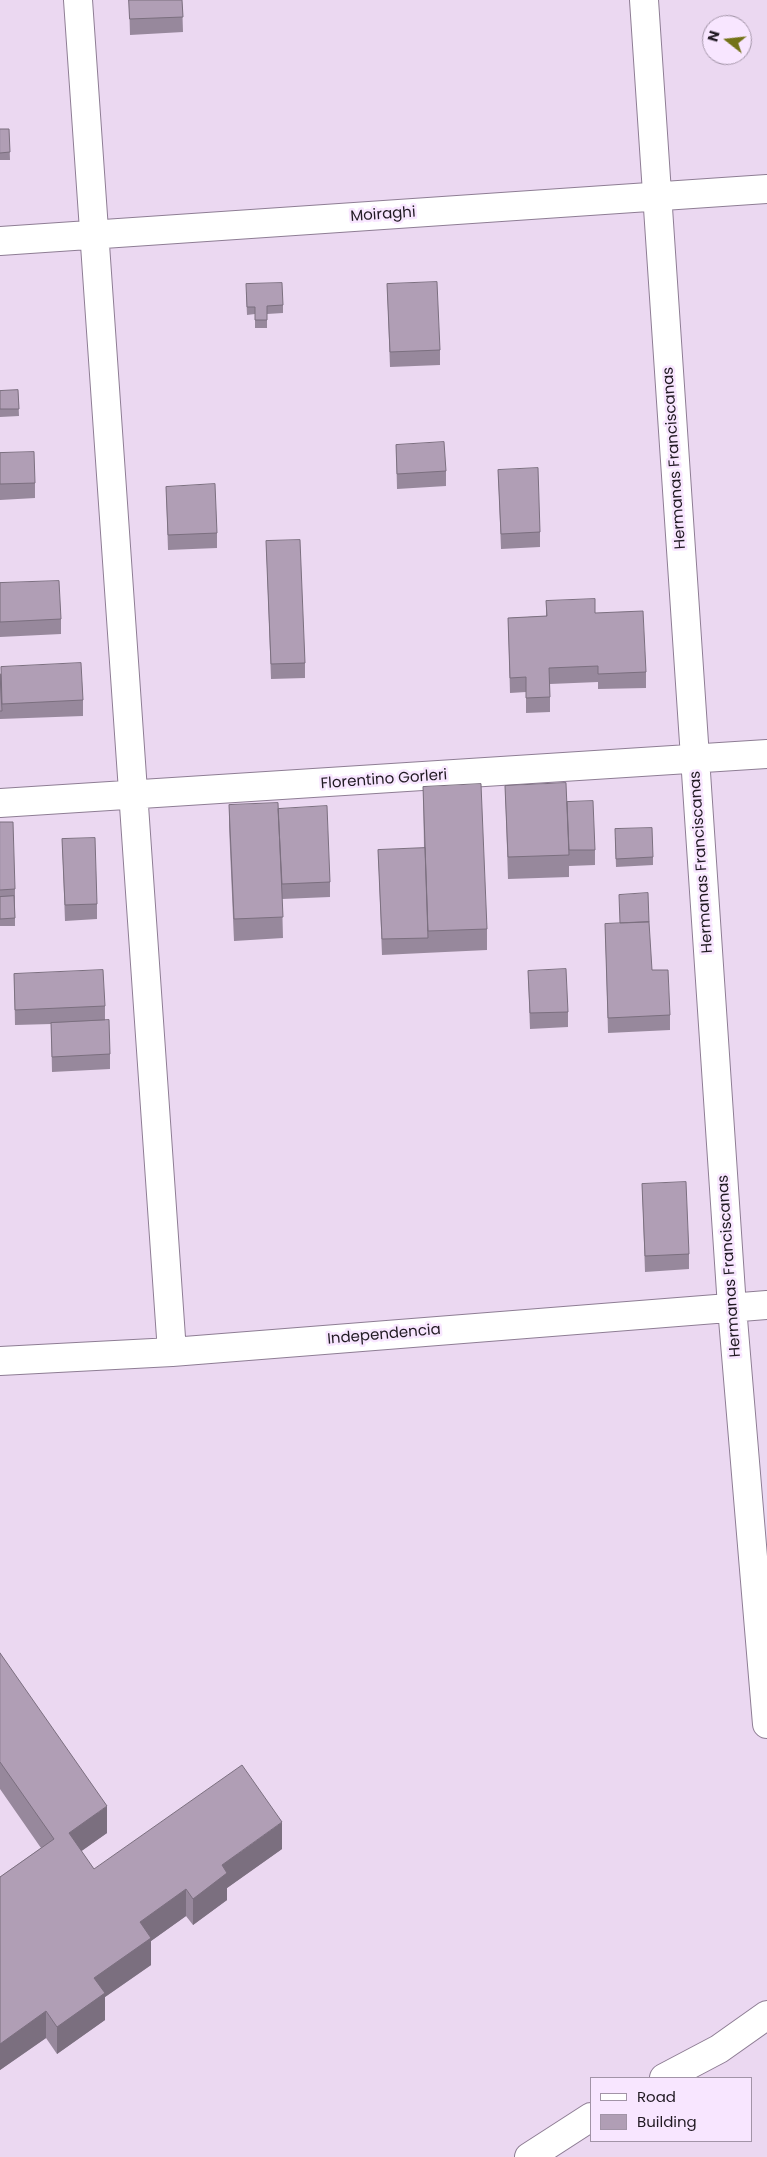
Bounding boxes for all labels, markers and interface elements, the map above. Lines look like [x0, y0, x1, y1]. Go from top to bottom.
north arrow [702, 15, 752, 65]
text: N [702, 28, 725, 44]
street label: Moiraghi [350, 204, 416, 226]
street label: Hermanas Franciscanas [660, 366, 690, 550]
street label: Florentino Gorleri [320, 767, 448, 793]
street label: Hermanas Franciscanas [687, 770, 717, 954]
street label: Hermanas Franciscanas [715, 1174, 745, 1358]
street label: Independencia [327, 1321, 441, 1349]
legend [590, 2077, 752, 2142]
text: Road [637, 2086, 676, 2107]
text: Building [637, 2111, 697, 2132]

